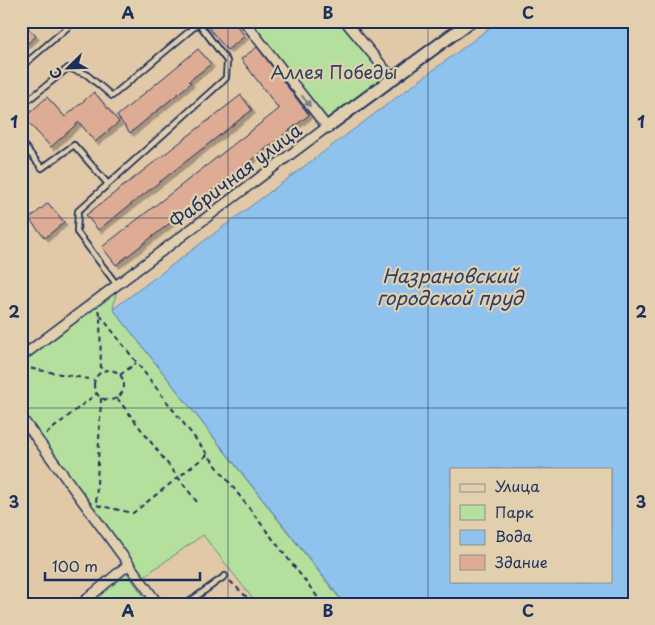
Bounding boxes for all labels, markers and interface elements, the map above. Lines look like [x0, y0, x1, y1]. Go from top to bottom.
text: A [122, 0, 135, 24]
text: B [323, 0, 334, 24]
text: C [522, 0, 534, 24]
north arrow [42, 42, 92, 92]
park label: Аллея Победы [271, 58, 397, 85]
text: С [44, 64, 67, 82]
one-way arrow [301, 94, 312, 107]
text: 1 [10, 109, 18, 133]
text: 1 [637, 109, 645, 133]
street label: Фабричная улица [163, 116, 307, 234]
water label: Назрановский городской пруд [377, 261, 525, 311]
text: 2 [8, 299, 20, 323]
text: 2 [635, 299, 647, 323]
legend [450, 468, 612, 582]
text: Улица [495, 474, 540, 497]
text: 3 [9, 489, 19, 513]
text: 3 [636, 489, 646, 513]
text: Парк [495, 500, 534, 523]
text: Вода [495, 524, 533, 547]
scale bar [45, 550, 200, 582]
text: Здание [495, 550, 548, 573]
text: 100 m [52, 554, 98, 577]
text: A [122, 598, 135, 622]
text: B [323, 598, 334, 622]
text: C [522, 598, 534, 622]

